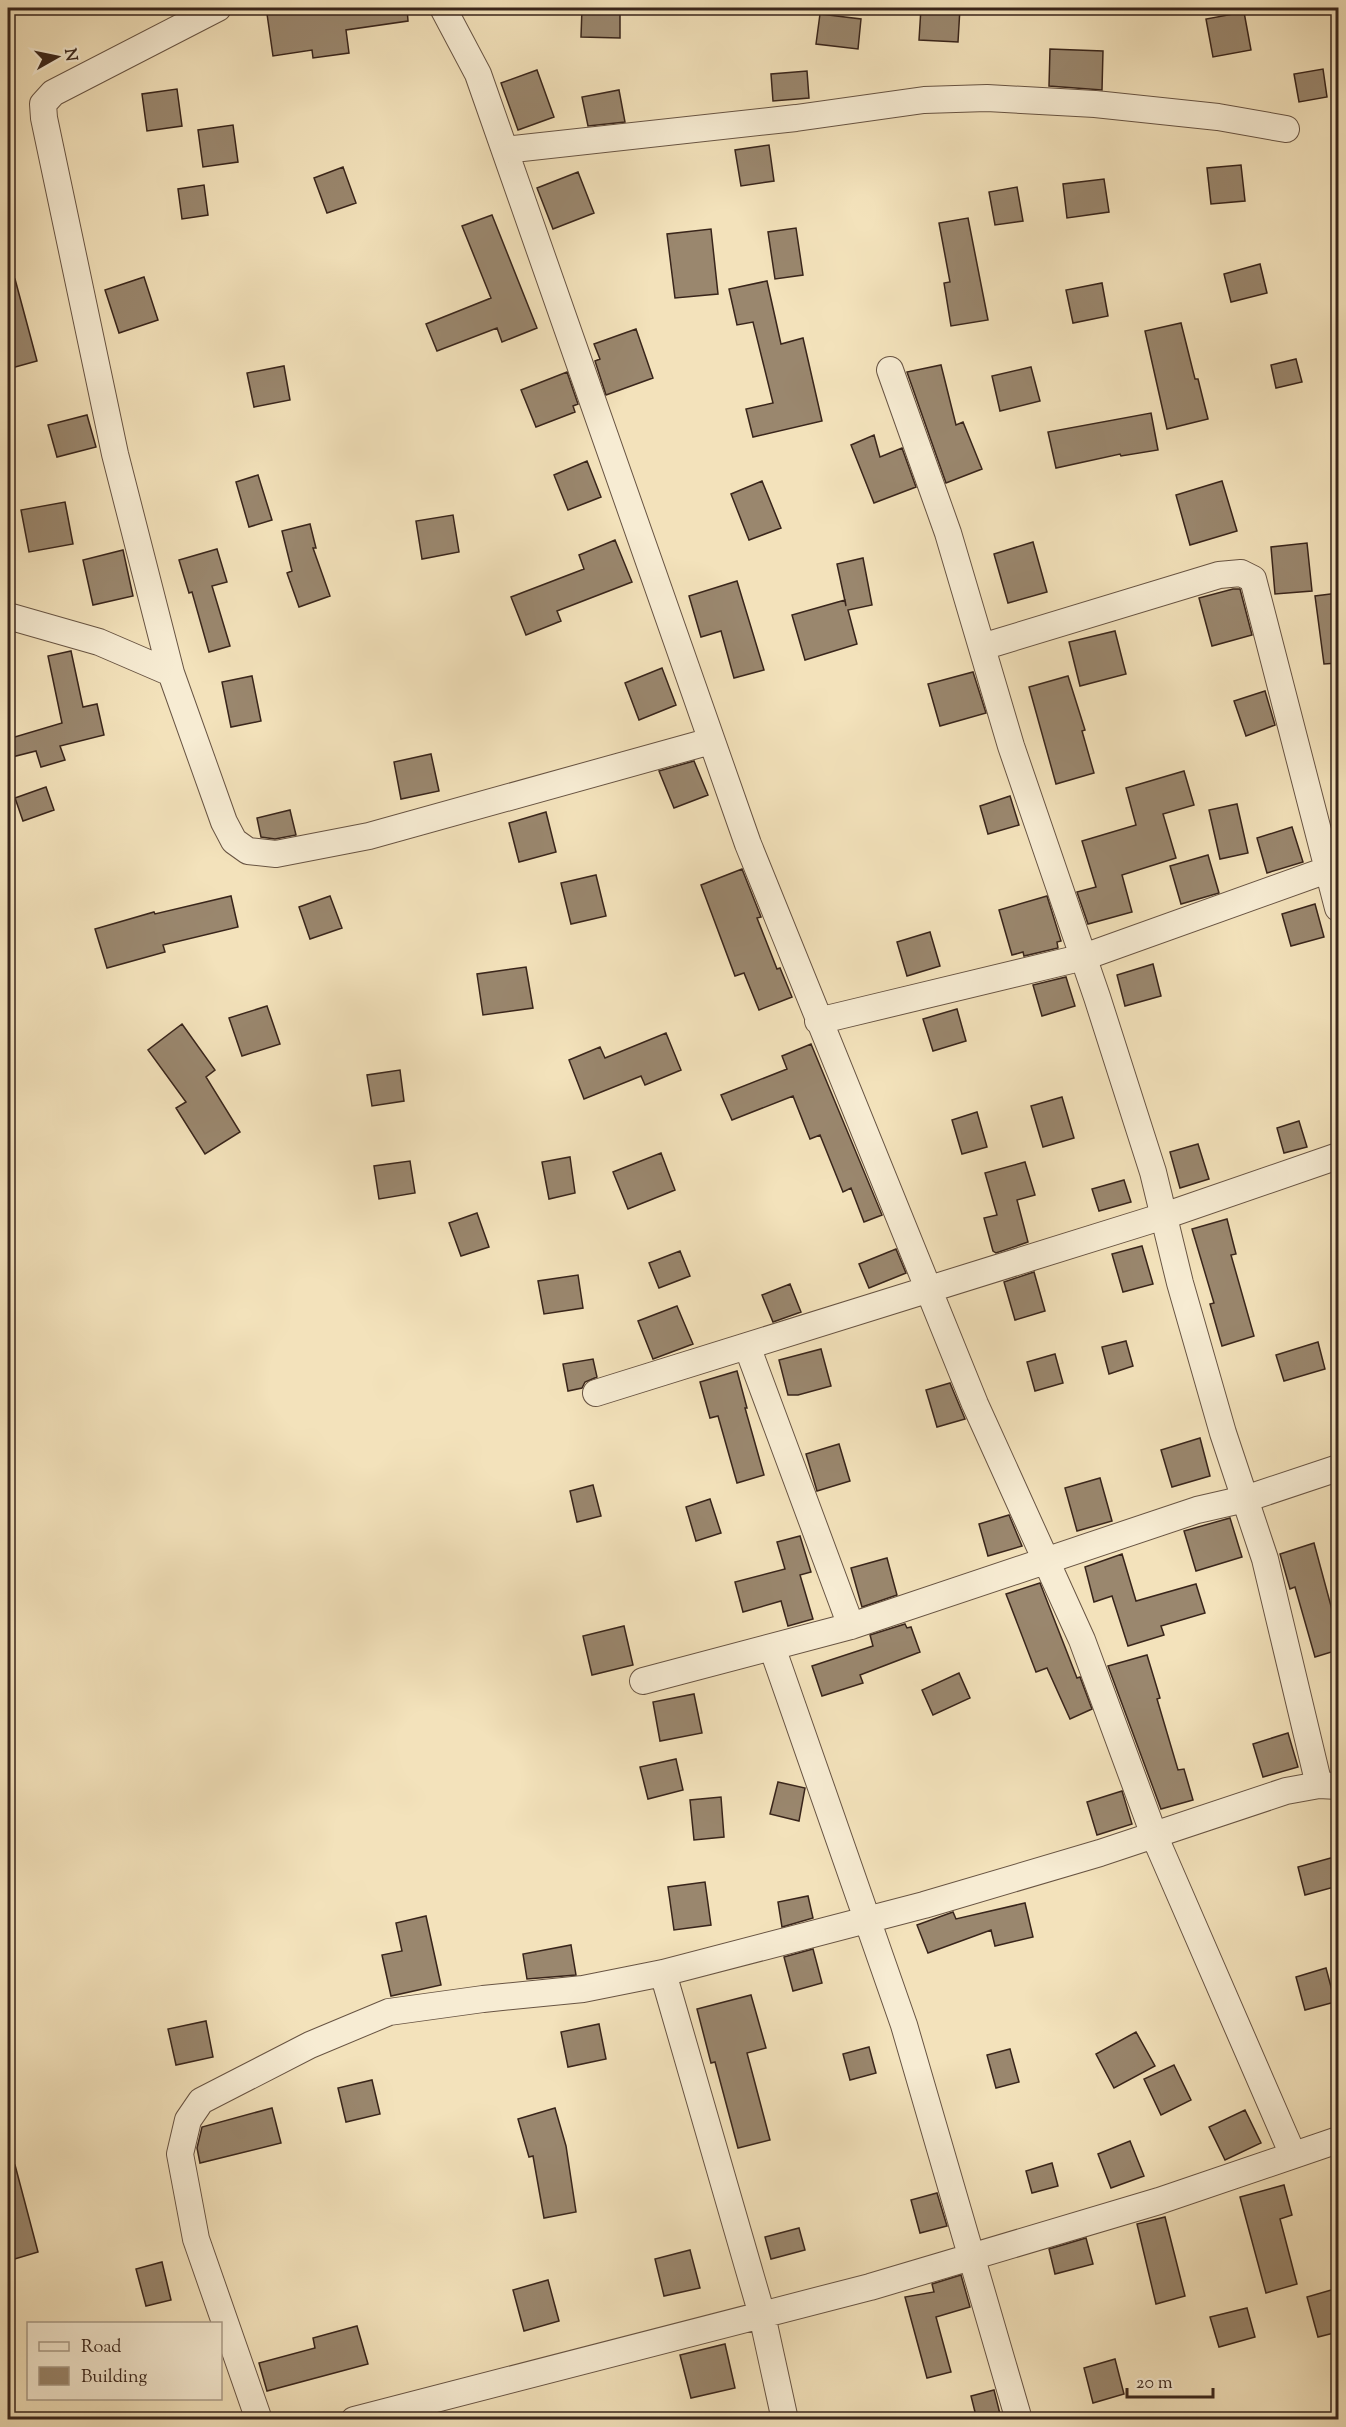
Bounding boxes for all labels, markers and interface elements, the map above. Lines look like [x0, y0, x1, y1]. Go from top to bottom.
north arrow [27, 27, 87, 87]
text: N [57, 47, 82, 63]
legend [27, 2322, 222, 2400]
text: Road [81, 2335, 121, 2361]
scale bar [1127, 2361, 1212, 2399]
text: Building [81, 2365, 147, 2391]
text: 20 m [1136, 2371, 1173, 2397]

